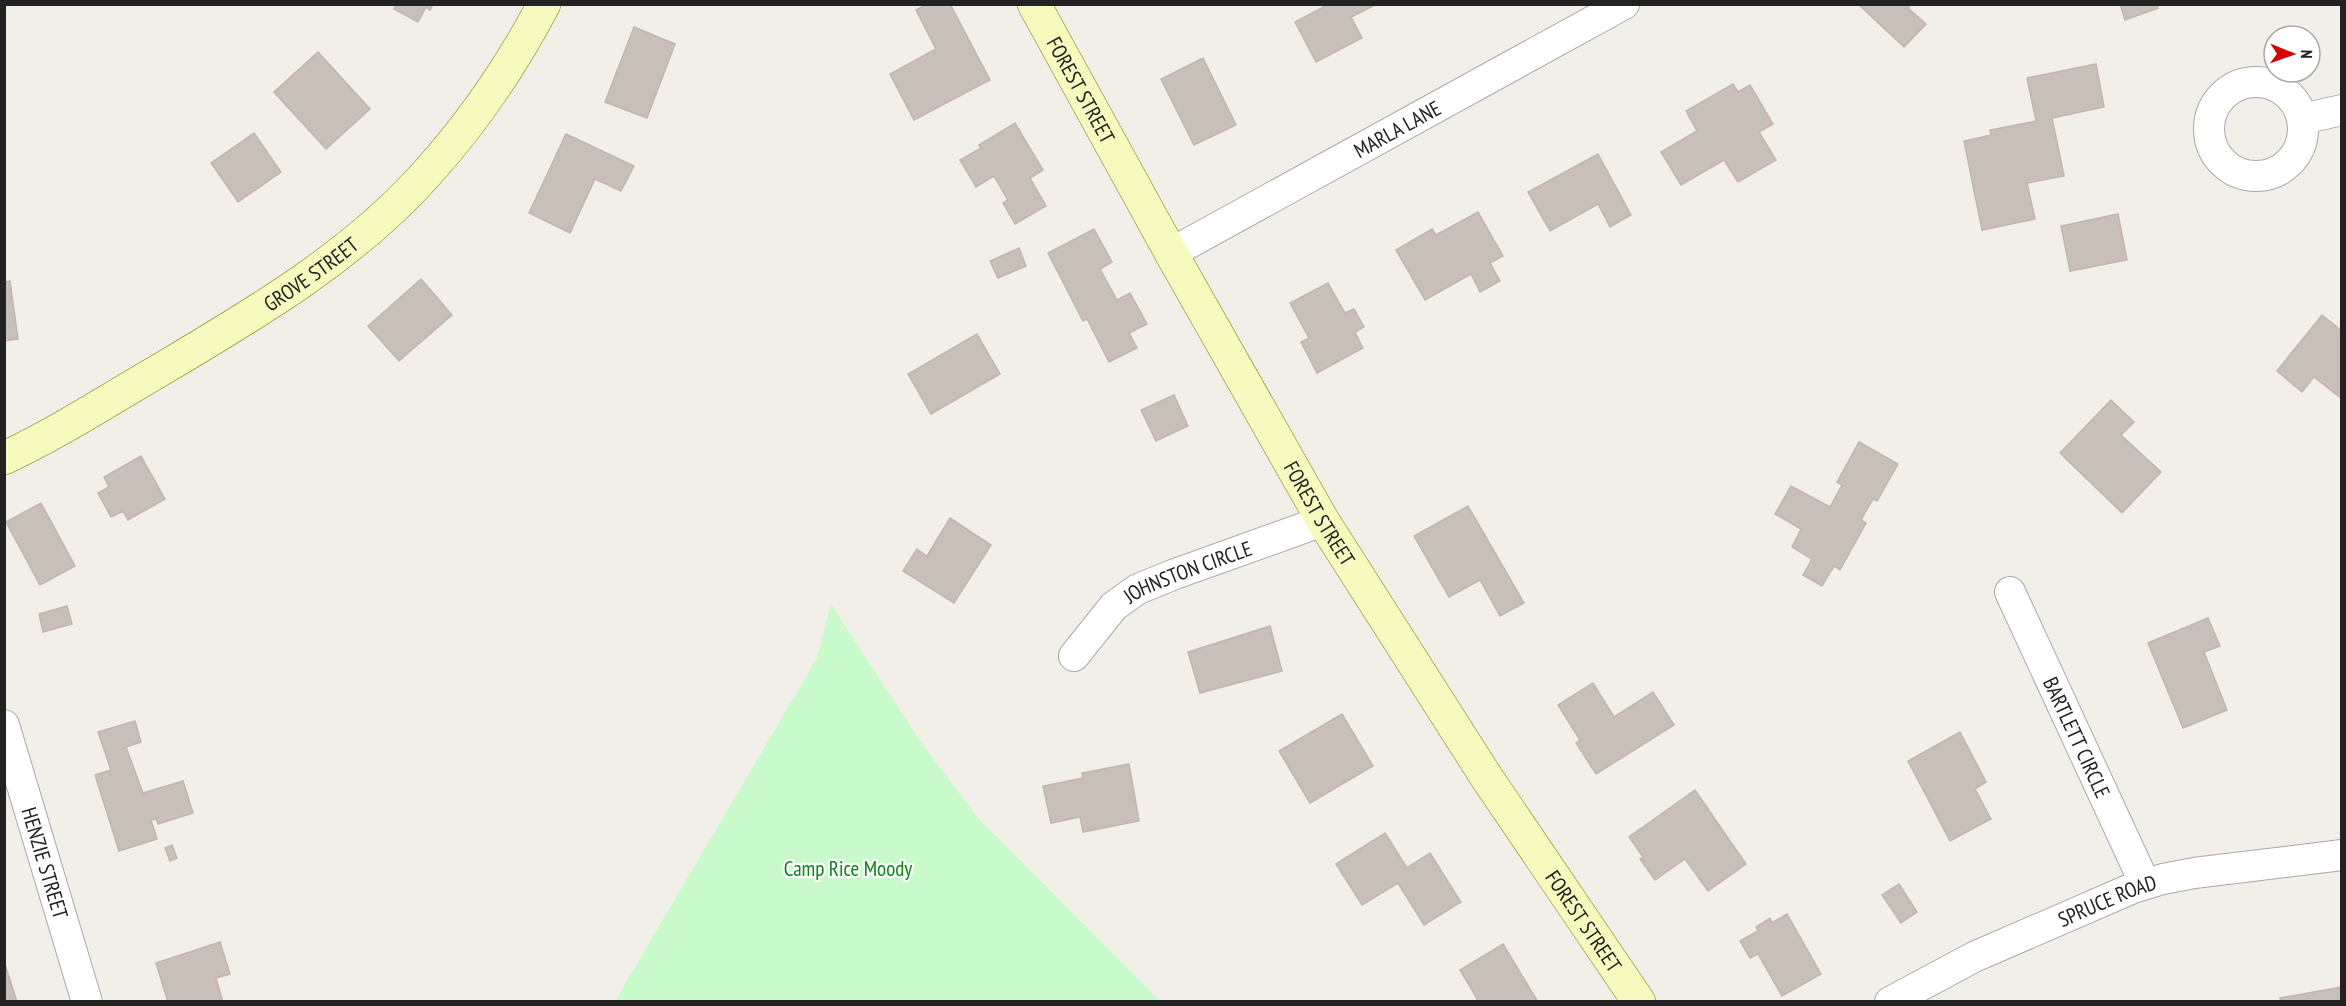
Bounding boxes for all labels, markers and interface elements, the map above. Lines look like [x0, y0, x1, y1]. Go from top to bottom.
north arrow [2262, 24, 2322, 84]
street label: FOREST STREET [1041, 32, 1122, 148]
text: N [2297, 50, 2317, 59]
street label: MARLA LANE [1349, 94, 1445, 163]
street label: GROVE STREET [258, 230, 364, 317]
street label: FOREST STREET [1278, 456, 1362, 571]
street label: JOHNSTON CIRCLE [1117, 534, 1255, 609]
street label: BARTLETT CIRCLE [2038, 672, 2117, 802]
street label: HENZIE STREET [16, 804, 75, 923]
park label: Camp Rice Moody [784, 855, 912, 882]
street label: FOREST STREET [1540, 865, 1629, 978]
street label: SPRUCE ROAD [2054, 868, 2159, 933]

